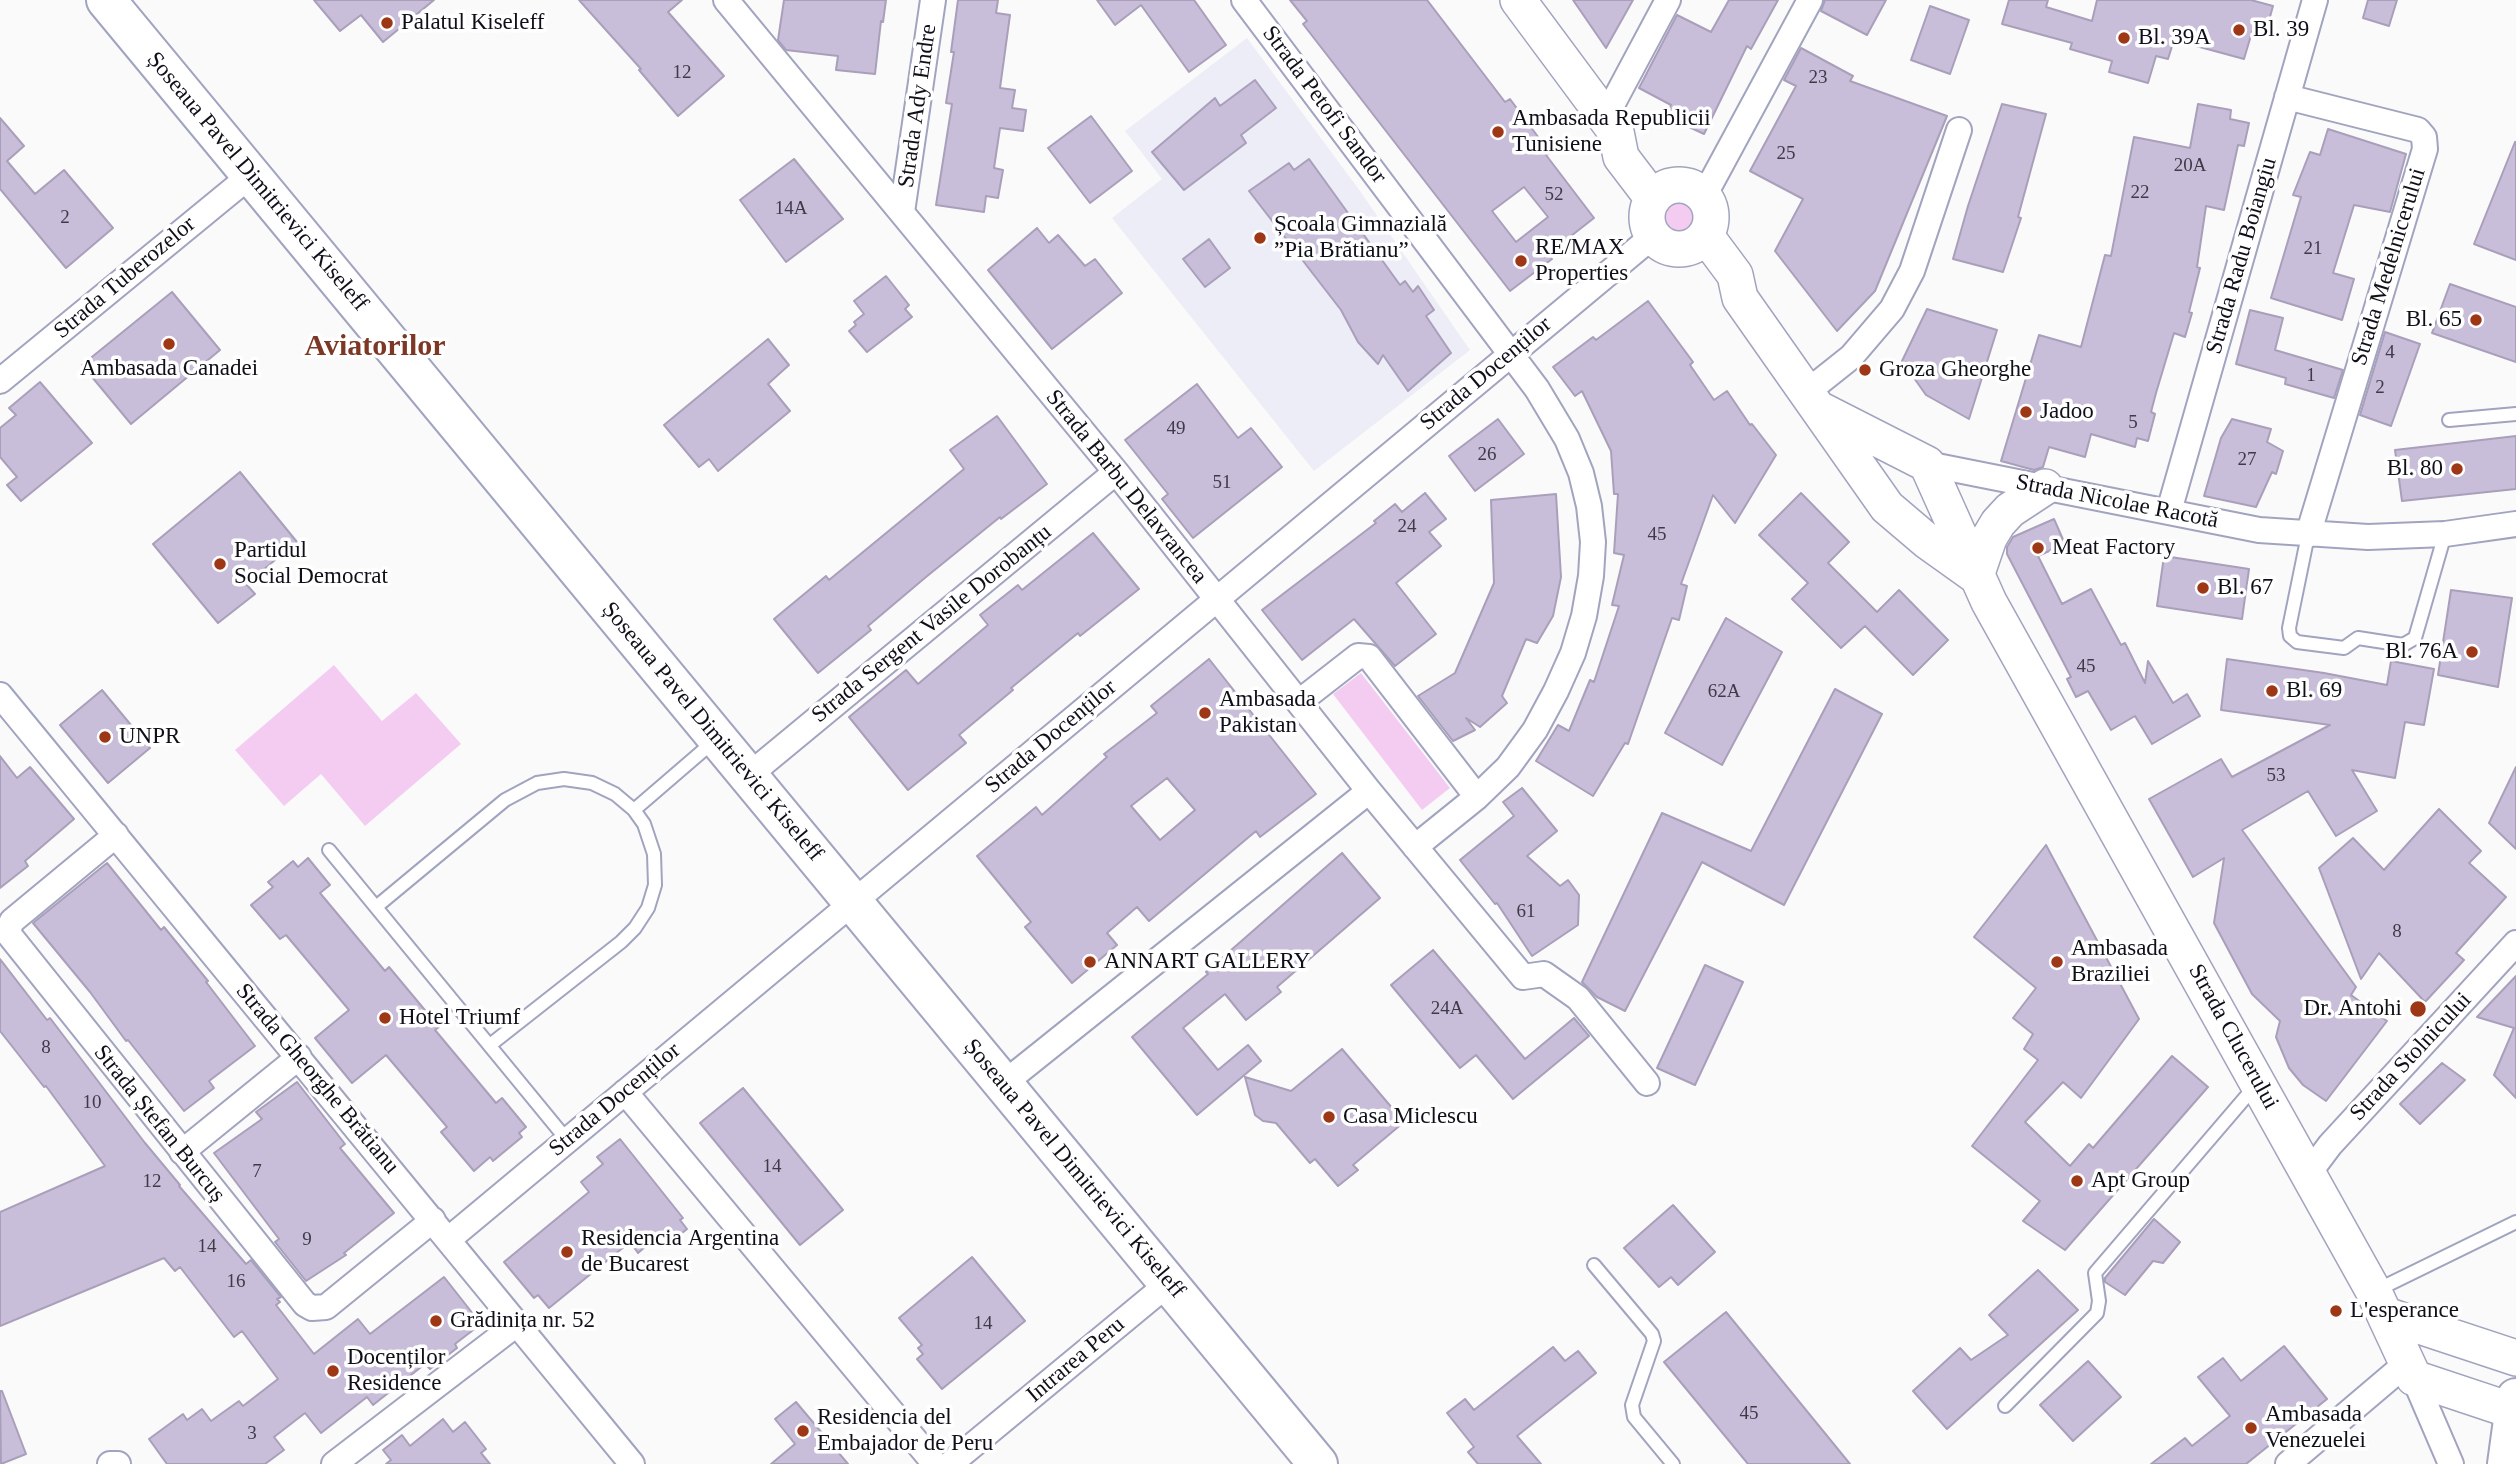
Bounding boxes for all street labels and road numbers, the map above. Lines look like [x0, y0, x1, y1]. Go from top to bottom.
street label: Strada Petofi Sandor [1256, 21, 1392, 189]
street label: Strada Ady Endre [893, 22, 943, 190]
street label: Șoseaua Pavel Dimitrievici Kiseleff [140, 47, 374, 317]
street label: Strada Radu Boiangiu [2201, 155, 2283, 357]
street label: Strada Medelnicerului [2346, 165, 2432, 369]
street label: Strada Tuberozelor [49, 211, 201, 345]
street label: Strada Docenților [1415, 311, 1557, 437]
street label: Strada Barbu Delavrancea [1039, 385, 1213, 589]
street label: Strada Nicolae Racotă [2013, 469, 2221, 535]
street label: Strada Sergent Vasile Dorobanțu [807, 519, 1057, 729]
street label: Șoseaua Pavel Dimitrievici Kiseleff [595, 597, 829, 867]
street label: Strada Docenților [980, 674, 1122, 800]
street label: Strada Clucerului [2182, 960, 2284, 1114]
street label: Strada Gheorghe Brătianu [229, 978, 405, 1180]
street label: Strada Stolnicului [2344, 987, 2478, 1127]
street label: Șoseaua Pavel Dimitrievici Kiseleff [957, 1034, 1191, 1304]
street label: Strada Docenților [544, 1037, 686, 1163]
street label: Strada Ștefan Burcuș [87, 1040, 231, 1208]
street label: Intrarea Peru [1021, 1311, 1131, 1409]

